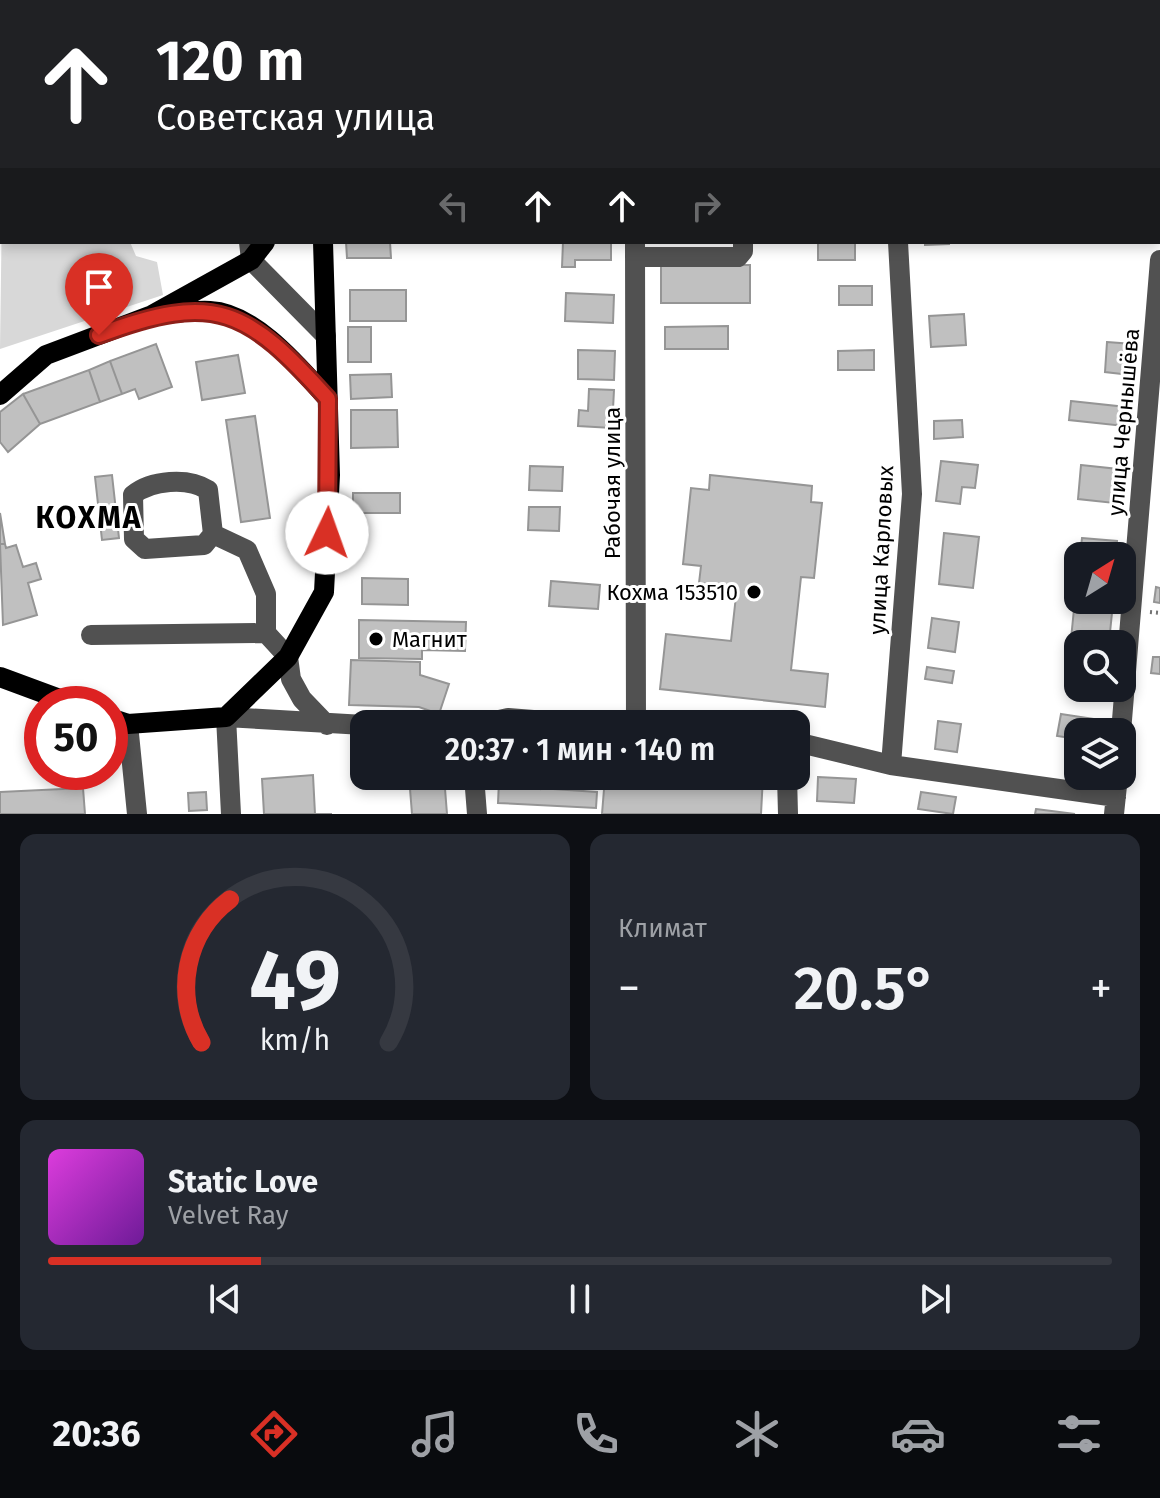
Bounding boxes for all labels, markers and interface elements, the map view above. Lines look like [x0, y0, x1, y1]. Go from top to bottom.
text: 120 m [156, 28, 304, 95]
icon: ahead [24, 32, 128, 136]
text: Советская улица [156, 96, 435, 140]
icon: left [432, 184, 476, 228]
icon: ahead [516, 184, 560, 228]
icon: ahead [600, 184, 644, 228]
icon: right [684, 184, 728, 228]
pin [65, 253, 133, 335]
icon: arrive [77, 265, 121, 309]
street label: улица Чернышёва [1102, 327, 1145, 517]
street label: Рабочая улица [599, 407, 626, 559]
street label: улица Карловых [864, 464, 899, 635]
position arrow [285, 491, 369, 575]
district label: КОХМА [35, 500, 143, 536]
north arrow [1064, 542, 1136, 614]
map controls [1064, 542, 1136, 790]
place label: Кохма 153510 [606, 579, 738, 606]
marker: Кохма 153510 [745, 583, 763, 601]
place label: Магнит [392, 626, 467, 653]
marker: Магнит [367, 630, 385, 648]
button: search [1064, 630, 1136, 702]
speed limit sign: 50 [24, 686, 128, 790]
button: layers [1064, 718, 1136, 790]
text: 20:37 · 1 мин · 140 m [445, 732, 715, 768]
text: Климат [618, 913, 707, 944]
text: 49 [249, 931, 341, 1031]
text: 20.5° [794, 953, 936, 1025]
text: − [618, 962, 640, 1015]
text: + [1090, 962, 1112, 1015]
text: km/h [260, 1023, 330, 1058]
text: Static Love [168, 1164, 318, 1200]
text: Velvet Ray [168, 1200, 288, 1231]
icon: previous [203, 1277, 247, 1321]
icon: pause [558, 1277, 602, 1321]
icon: next [913, 1277, 957, 1321]
icon: directions [246, 1406, 302, 1462]
icon: music [407, 1406, 463, 1462]
icon: phone [568, 1406, 624, 1462]
icon: climate [729, 1406, 785, 1462]
icon: car [890, 1406, 946, 1462]
icon: filters [1051, 1406, 1107, 1462]
text: 20:36 [53, 1412, 140, 1456]

